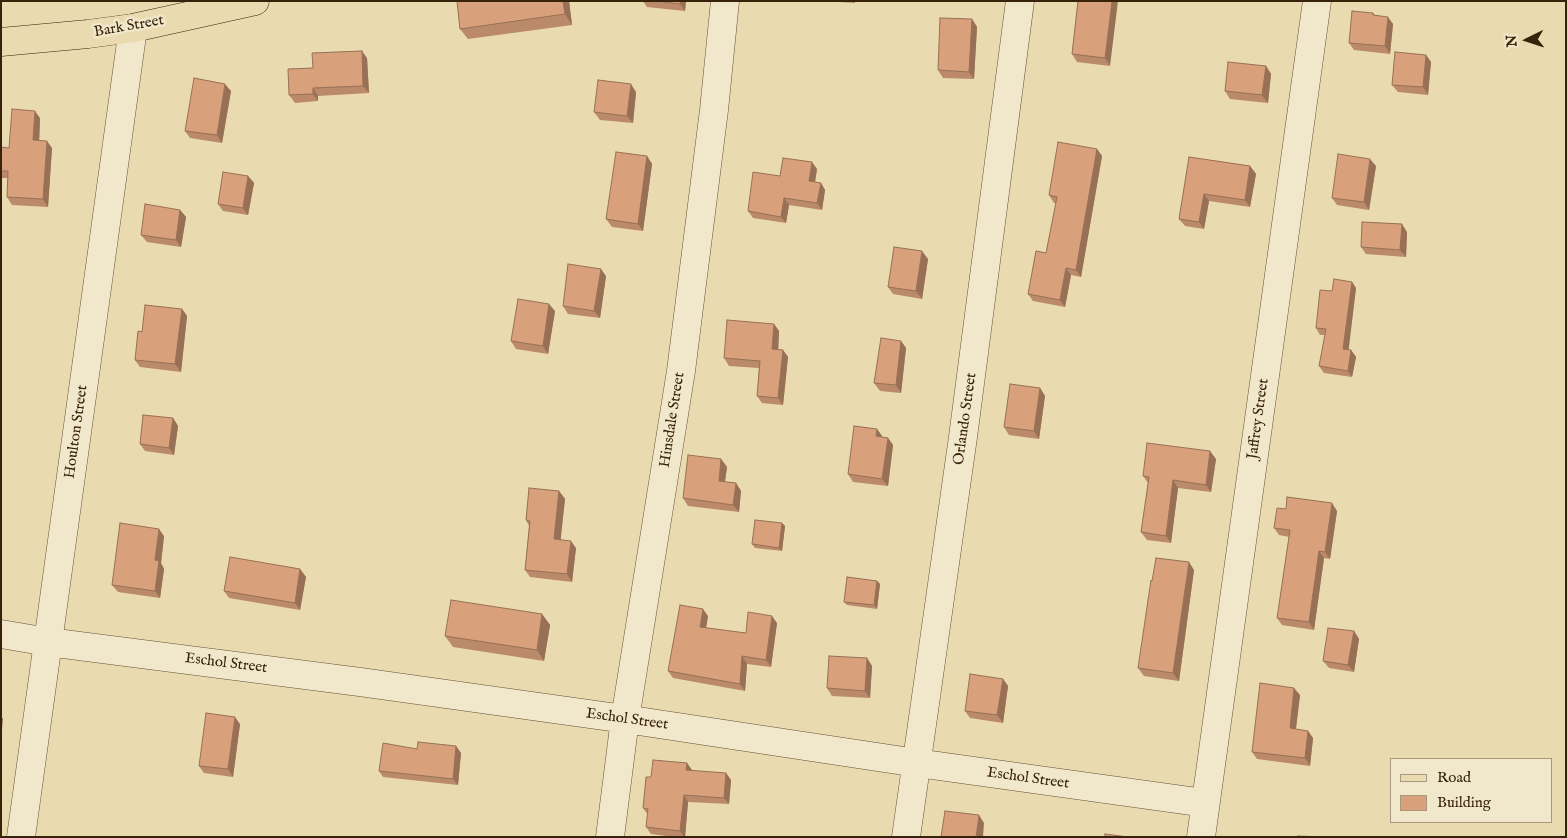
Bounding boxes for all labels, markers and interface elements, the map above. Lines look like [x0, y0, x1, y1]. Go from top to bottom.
street label: Bark Street [93, 12, 165, 42]
north arrow [1502, 15, 1552, 65]
text: N [1503, 34, 1521, 48]
street label: Hinsdale Street [657, 371, 689, 469]
street label: Orlando Street [951, 372, 981, 466]
street label: Jaffrey Street [1244, 377, 1274, 461]
street label: Houlton Street [62, 384, 92, 480]
street label: Eschol Street [184, 650, 268, 678]
street label: Eschol Street [585, 705, 669, 735]
legend [1390, 758, 1552, 823]
street label: Eschol Street [986, 764, 1070, 794]
text: Road [1437, 768, 1471, 787]
text: Building [1437, 793, 1491, 812]

